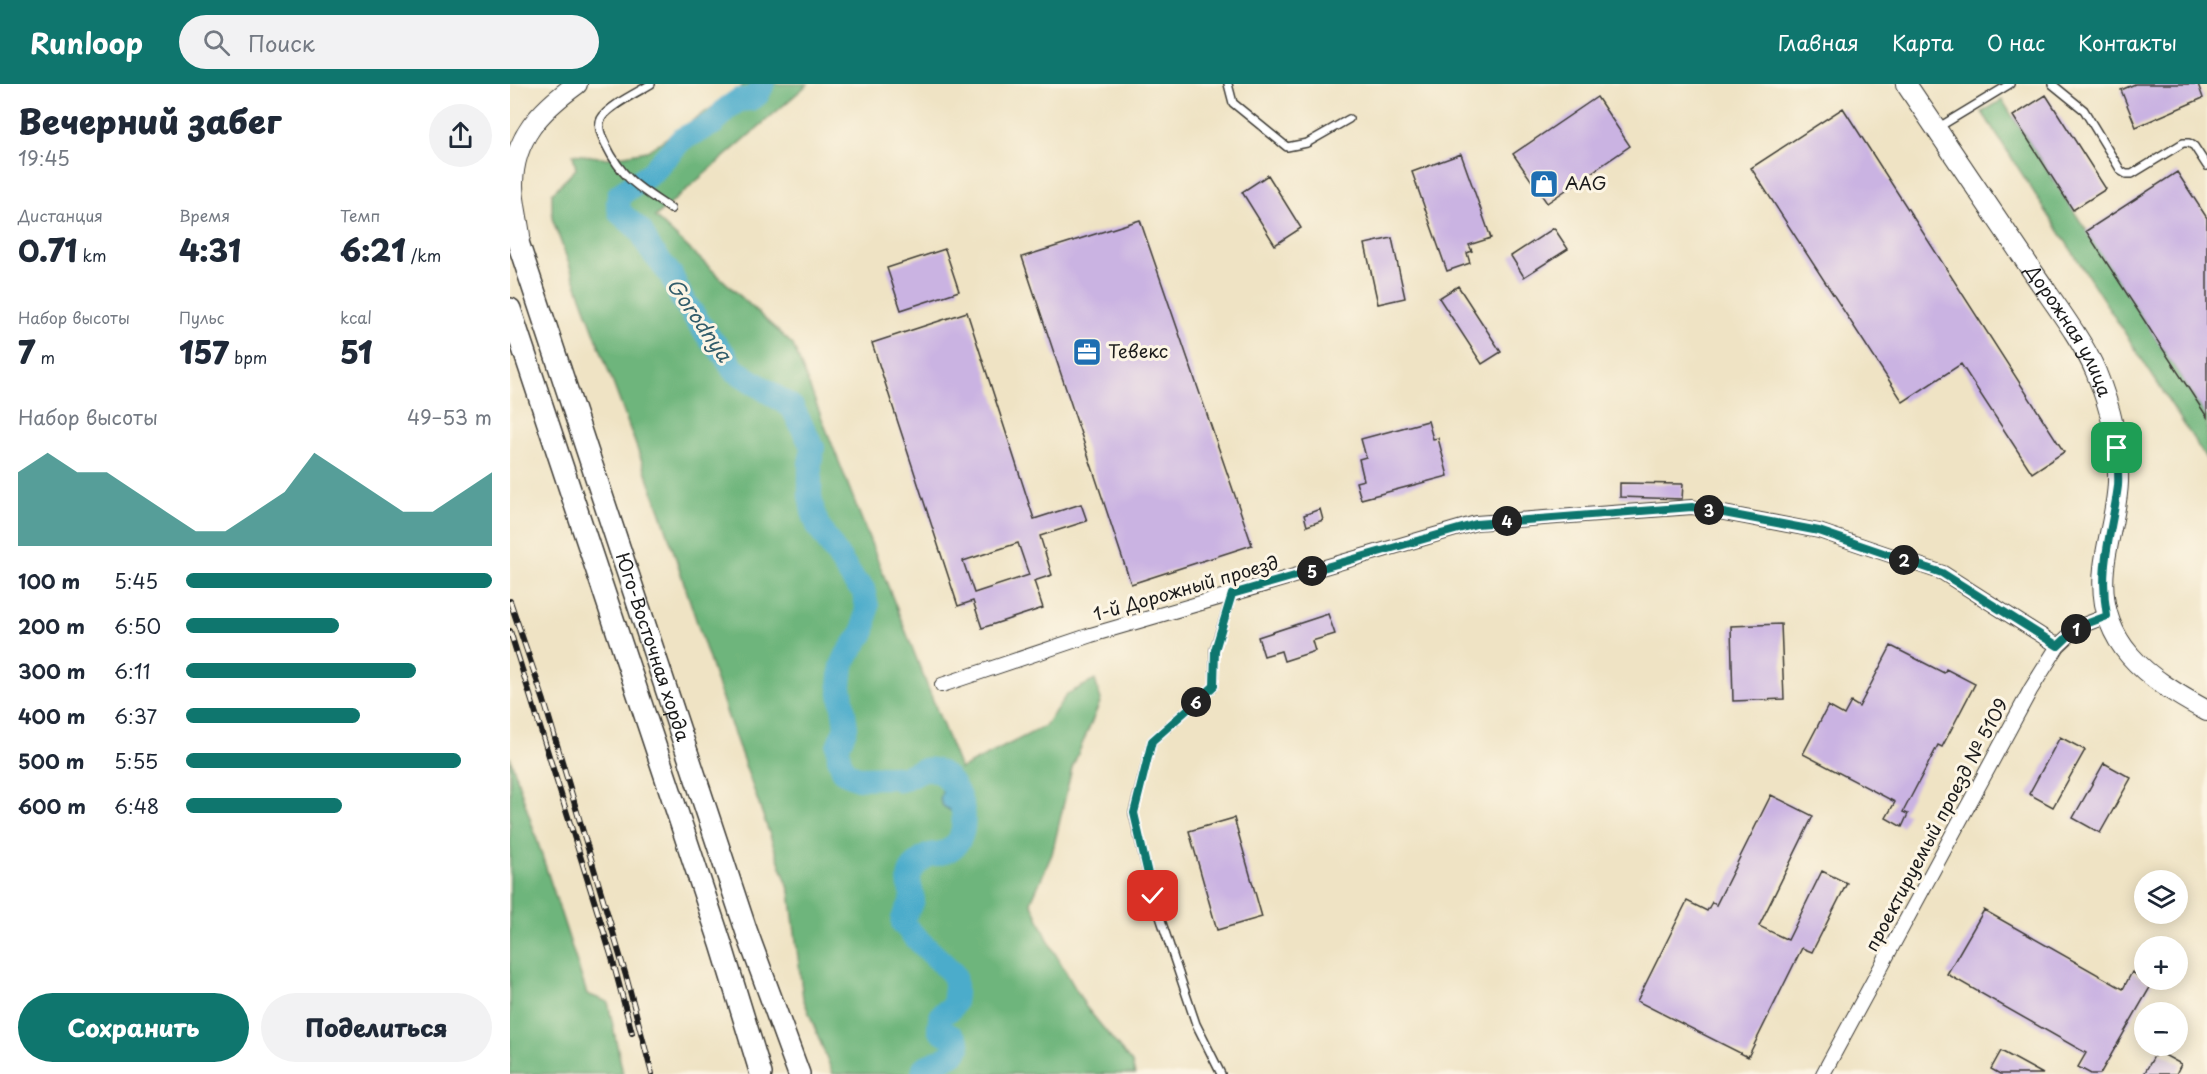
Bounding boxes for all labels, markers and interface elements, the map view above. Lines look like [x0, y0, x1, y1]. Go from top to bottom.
search box [179, 15, 599, 69]
text: Runloop [30, 21, 143, 64]
icon: search [200, 26, 233, 59]
text: Поиск [248, 26, 315, 59]
text: Главная [1778, 26, 1859, 58]
text: Карта [1892, 26, 1954, 58]
text: О нас [1987, 26, 2045, 58]
text: Контакты [2078, 26, 2177, 58]
text: Вечерний забег [18, 95, 281, 145]
button: share [429, 104, 492, 167]
text: 19:45 [18, 143, 70, 173]
shop icon: AAG [1528, 168, 1560, 200]
place label: AAG [1565, 169, 1607, 196]
text: Дистанция [18, 203, 103, 227]
text: Время [179, 203, 230, 227]
text: Темп [340, 203, 380, 227]
text: 0.71 [18, 227, 77, 272]
text: 4:31 [179, 227, 241, 272]
text: 6:21 [340, 227, 406, 272]
text: km [77, 243, 107, 267]
text: /km [406, 243, 441, 267]
street label: Дорожная улица [2019, 258, 2119, 401]
water label: Gorodnya [660, 271, 740, 368]
text: Набор высоты [18, 305, 130, 329]
text: Пульс [179, 305, 224, 329]
text: kcal [340, 305, 372, 329]
text: 7 [18, 329, 35, 374]
text: 157 [179, 329, 229, 374]
text: 51 [340, 329, 372, 374]
office icon: Тевекс [1071, 336, 1103, 368]
place label: Тевекс [1108, 337, 1168, 364]
text: m [35, 345, 55, 369]
text: bpm [229, 345, 267, 369]
text: Набор высоты [18, 402, 158, 432]
text: 49–53 m [407, 402, 492, 432]
pin [2091, 422, 2142, 473]
icon: arrive [2100, 431, 2133, 464]
pin: 3 [1694, 495, 1724, 525]
text: 3 [1704, 498, 1714, 522]
pin: 4 [1492, 506, 1522, 536]
text: 4 [1502, 509, 1512, 533]
pin: 2 [1889, 545, 1919, 575]
street label: 1-й Дорожный проезд [1090, 548, 1282, 627]
text: 2 [1898, 548, 1910, 572]
street label: Юго-Восточная хорда [610, 549, 698, 745]
pin: 5 [1297, 556, 1327, 586]
text: 5 [1307, 559, 1317, 583]
text: 100 m [18, 566, 80, 596]
text: 5:45 [114, 566, 158, 596]
text: 200 m [18, 611, 85, 641]
text: 6:50 [114, 611, 161, 641]
pin: 1 [2061, 614, 2091, 644]
text: 1 [2072, 617, 2080, 641]
text: 300 m [18, 656, 86, 686]
text: 6:11 [114, 656, 150, 686]
pin: 6 [1181, 687, 1211, 717]
text: 6 [1190, 690, 1202, 714]
street label: проектируемый проезд № 5109 [1857, 693, 2014, 956]
text: 400 m [18, 701, 86, 731]
text: 6:37 [114, 701, 157, 731]
text: 500 m [18, 746, 85, 776]
text: 5:55 [114, 746, 158, 776]
text: 600 m [18, 791, 86, 821]
text: 6:48 [114, 791, 159, 821]
pin [1127, 870, 1178, 921]
map controls [2134, 870, 2188, 1056]
button: layers [2134, 870, 2188, 924]
icon: check [1136, 879, 1169, 912]
button: + [2134, 936, 2188, 990]
button: Сохранить [18, 993, 249, 1062]
button: Поделиться [261, 993, 492, 1062]
button: − [2134, 1002, 2188, 1056]

